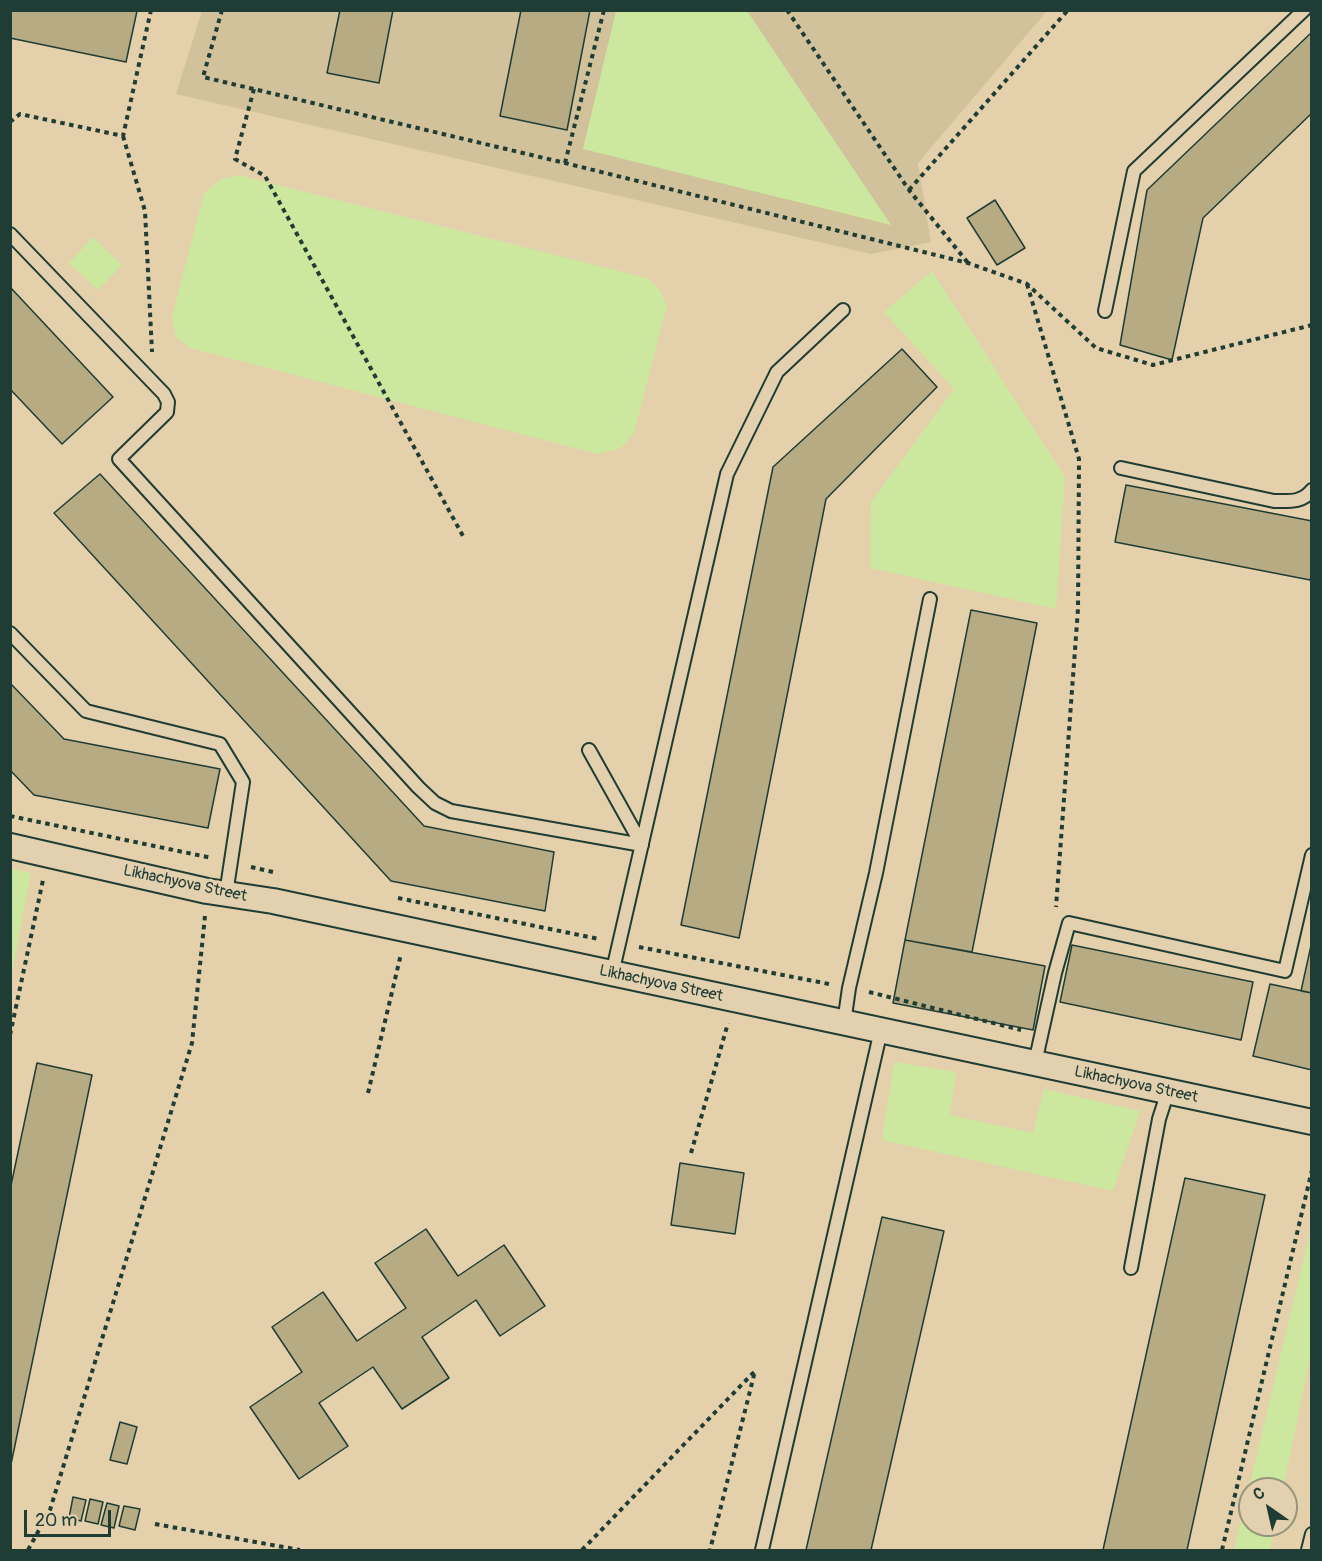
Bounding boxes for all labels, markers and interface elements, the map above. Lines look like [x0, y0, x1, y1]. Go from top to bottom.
street label: Likhachyova Street [121, 862, 249, 906]
street label: Likhachyova Street [597, 962, 725, 1006]
street label: Likhachyova Street [1072, 1063, 1200, 1107]
north arrow [1238, 1477, 1298, 1537]
text: С [1249, 1483, 1269, 1505]
scale bar [27, 1498, 114, 1536]
text: 20 m [35, 1509, 77, 1532]

